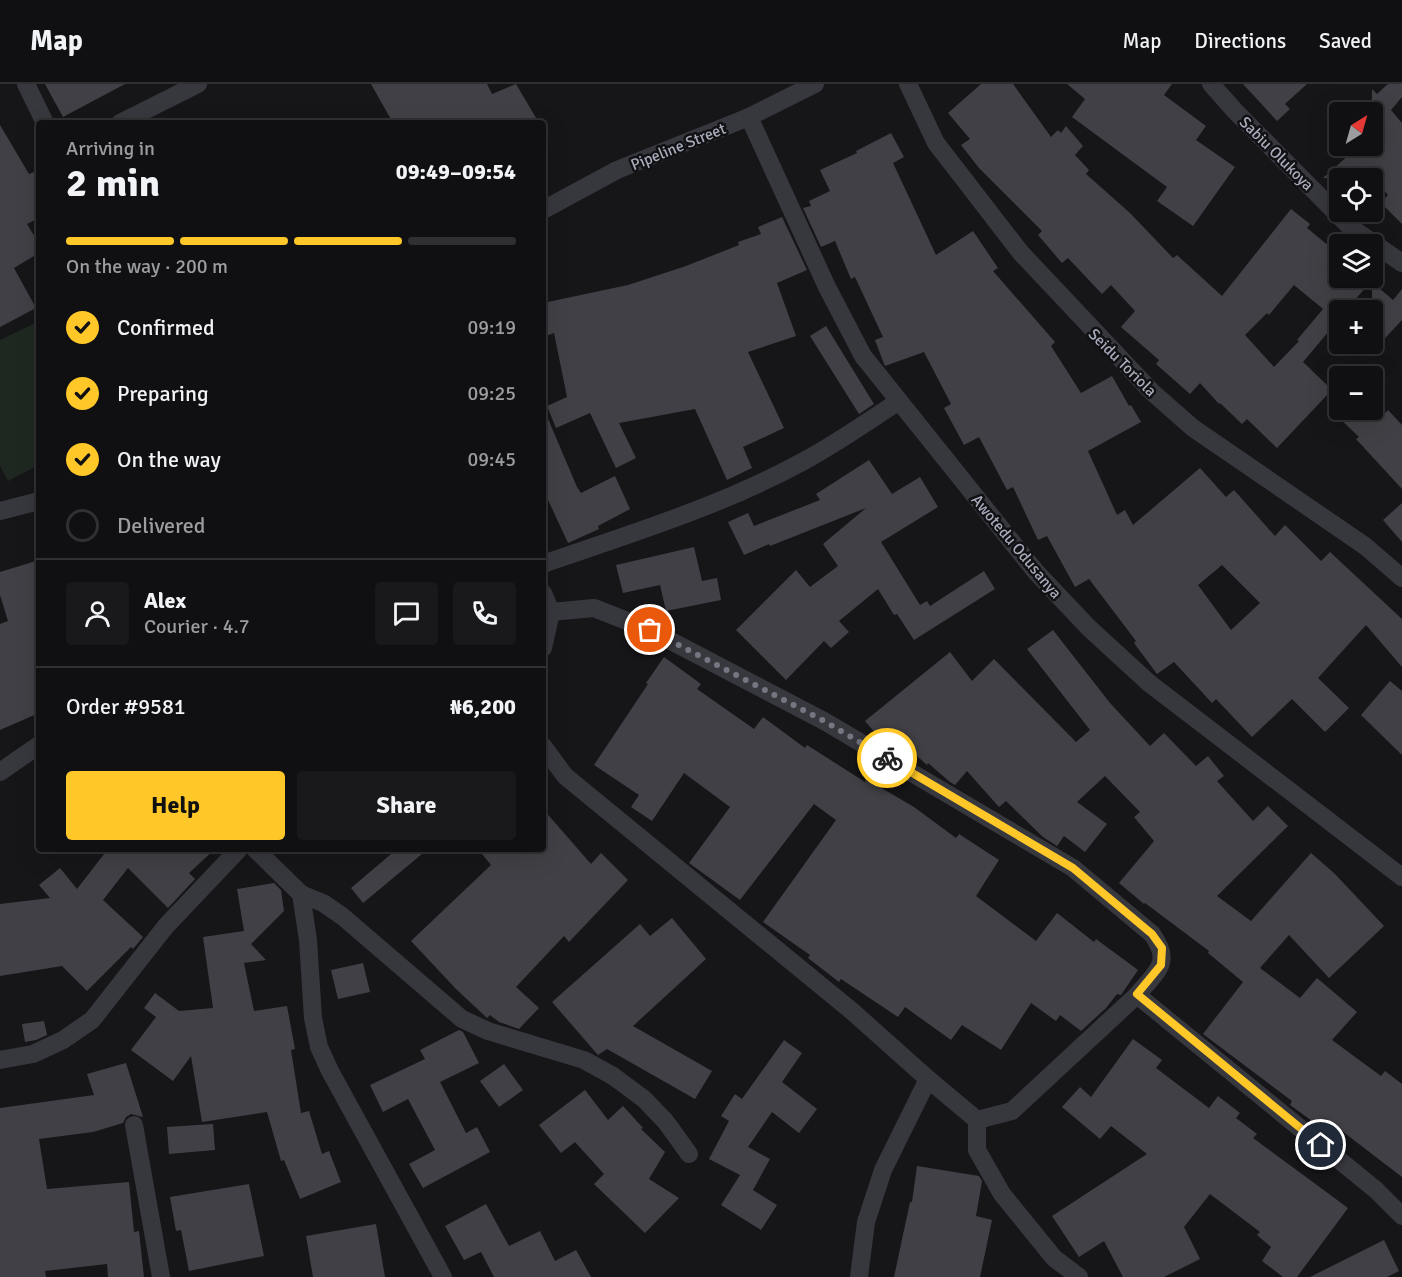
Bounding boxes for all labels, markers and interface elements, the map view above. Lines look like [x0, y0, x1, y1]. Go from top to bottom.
text: Map [30, 24, 83, 58]
text: Map [1123, 28, 1161, 54]
text: Directions [1194, 28, 1286, 54]
text: Saved [1319, 28, 1372, 54]
north arrow [1329, 102, 1383, 156]
map controls [1329, 102, 1383, 420]
street label: Sabiu Olukoya [1235, 112, 1318, 195]
street label: Pipeline Street [628, 119, 729, 175]
text: Arriving in [66, 136, 155, 161]
text: 09:49–09:54 [396, 158, 516, 185]
text: 2 min [66, 159, 160, 207]
button: locate [1329, 168, 1383, 222]
button: layers [1329, 234, 1383, 288]
text: On the way · 200 m [66, 254, 228, 279]
button: + [1329, 300, 1383, 354]
icon: check [66, 311, 99, 344]
text: Confirmed [117, 314, 215, 341]
text: 09:19 [467, 315, 516, 340]
street label: Seidu Toriola [1084, 324, 1161, 401]
button: − [1329, 366, 1383, 420]
icon: check [66, 377, 99, 410]
text: Preparing [117, 380, 209, 407]
text: 09:25 [467, 381, 516, 406]
icon: check [66, 443, 99, 476]
text: On the way [117, 446, 221, 473]
text: 09:45 [467, 447, 516, 472]
street label: Awotedu Odusanya [967, 490, 1066, 603]
text: Delivered [117, 512, 205, 539]
button: person [66, 582, 129, 645]
button: chat [375, 582, 438, 645]
button: phone [453, 582, 516, 645]
text: Alex [144, 587, 186, 614]
pin [624, 604, 675, 655]
icon: bag [633, 613, 666, 646]
text: Courier · 4.7 [144, 614, 250, 639]
text: Order #9581 [66, 693, 186, 720]
text: ₦6,200 [450, 693, 516, 720]
courier [857, 728, 917, 788]
icon: bike [871, 742, 904, 775]
button: Help [66, 771, 285, 840]
button: Share [297, 771, 516, 840]
pin [1295, 1119, 1346, 1170]
icon: home [1304, 1128, 1337, 1161]

